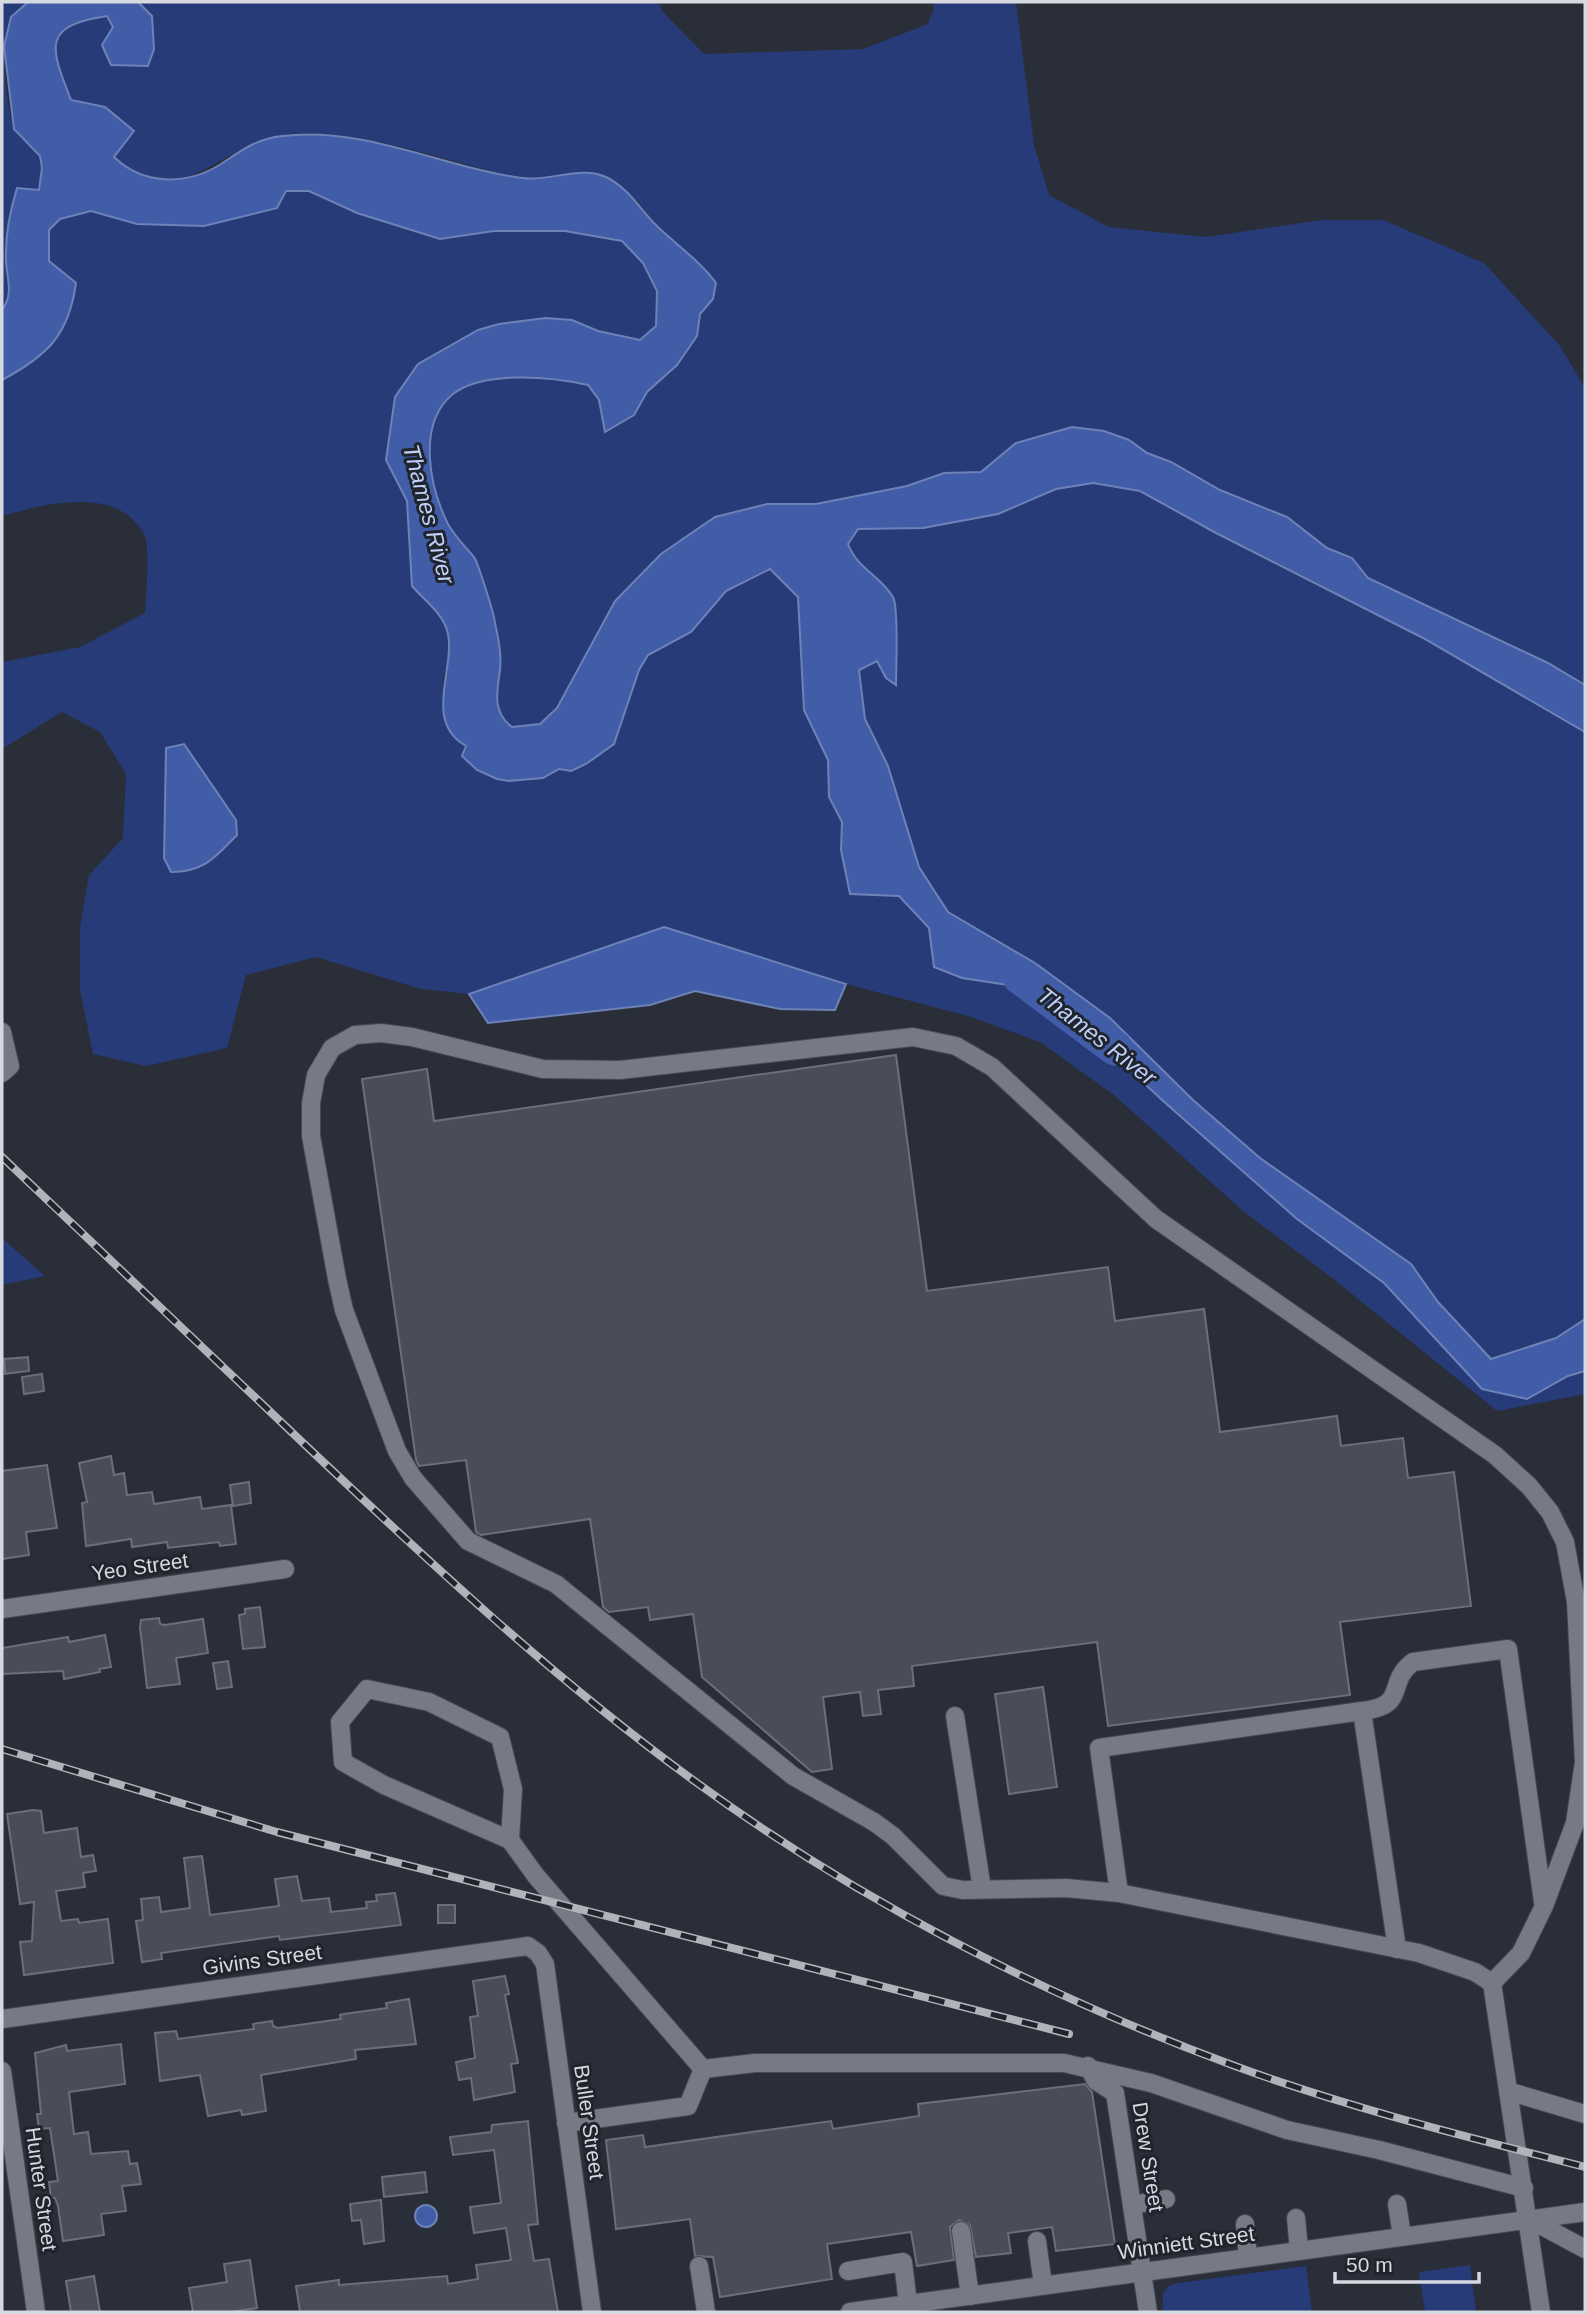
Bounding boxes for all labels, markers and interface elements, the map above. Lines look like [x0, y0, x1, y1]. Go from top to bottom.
water label: Thames River [398, 441, 460, 588]
water label: Thames River [1033, 982, 1162, 1091]
street label: Yeo Street [90, 1548, 190, 1585]
street label: Givins Street [201, 1940, 323, 1979]
street label: Buller Street [570, 2063, 609, 2181]
street label: Drew Street [1128, 2100, 1169, 2214]
street label: Hunter Street [21, 2125, 62, 2253]
street label: Winniett Street [1116, 2222, 1256, 2263]
scale bar [1335, 2240, 1478, 2284]
text: 50 m [1346, 2253, 1393, 2276]

